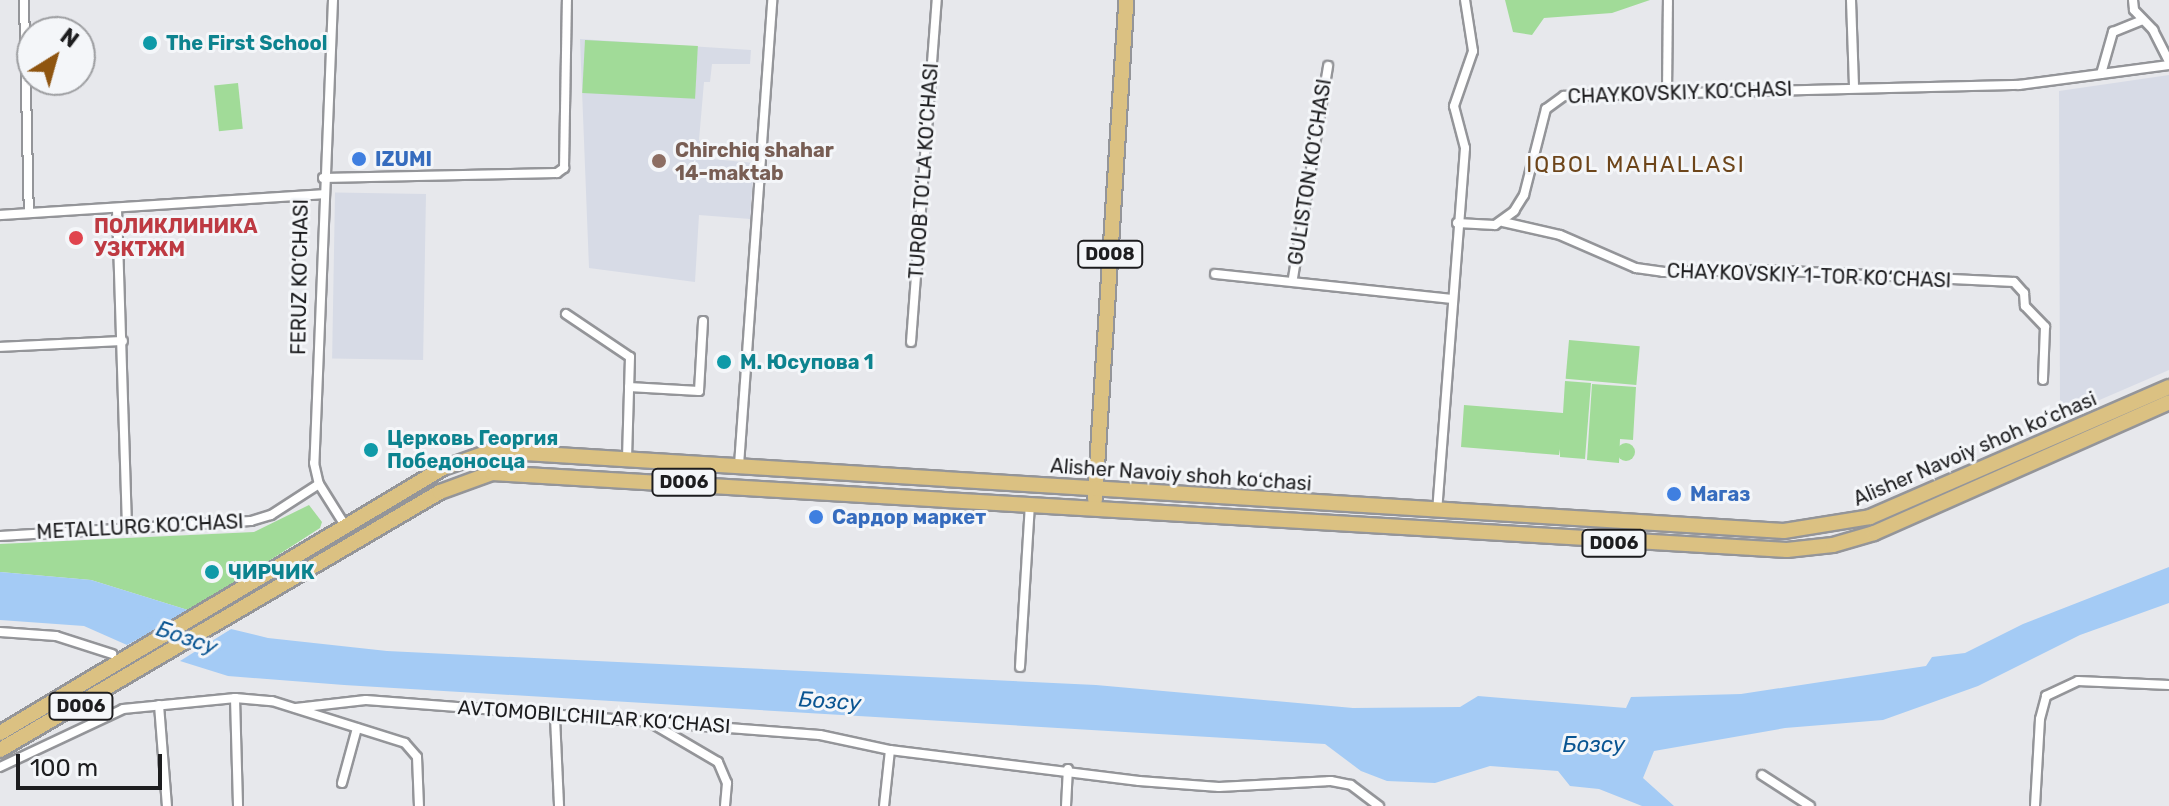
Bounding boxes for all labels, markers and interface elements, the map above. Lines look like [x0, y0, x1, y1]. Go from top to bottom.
north arrow [16, 16, 96, 96]
text: N [55, 22, 84, 54]
place label: The First School [166, 31, 327, 55]
marker: The First School [141, 34, 159, 52]
street label: TUROB TO‘LA KO‘CHASI [904, 62, 944, 280]
street label: GULISTON KO‘CHASI [1283, 77, 1337, 267]
street label: CHAYKOVSKIY KO‘CHASI [1567, 77, 1793, 109]
place label: Chirchiq shahar 14-maktab [675, 138, 834, 185]
place label: IZUMI [375, 147, 432, 171]
marker: IZUMI [350, 150, 368, 168]
marker: Chirchiq shahar 14-maktab [650, 152, 668, 170]
district label: IQBOL MAHALLASI [1526, 152, 1746, 178]
street label: FERUZ KO‘CHASI [287, 199, 313, 355]
place label: ПОЛИКЛИНИКА УЗКТЖМ [94, 214, 257, 261]
marker: ПОЛИКЛИНИКА УЗКТЖМ [65, 227, 87, 249]
road number: D008 [1076, 240, 1144, 268]
street label: CHAYKOVSKIY 1-TOR KO‘CHASI [1666, 259, 1952, 293]
place label: М. Юсупова 1 [740, 350, 874, 374]
marker: М. Юсупова 1 [715, 353, 733, 371]
street label: Alisher Navoiy shoh koʻchasi [1849, 387, 2101, 511]
place label: Церковь Георгия Победоносца [387, 426, 558, 473]
marker: Церковь Георгия Победоносца [362, 441, 380, 459]
street label: Alisher Navoiy shoh koʻchasi [1049, 454, 1313, 496]
road number: D006 [650, 468, 718, 496]
place label: Магаз [1690, 482, 1750, 506]
marker: Магаз [1665, 485, 1683, 503]
place label: Сардор маркет [832, 505, 986, 529]
marker: Сардор маркет [807, 508, 825, 526]
street label: METALLURG KO‘CHASI [36, 510, 244, 544]
road number: D006 [1580, 529, 1648, 557]
place label: ЧИРЧИК [228, 560, 315, 584]
marker: ЧИРЧИК [203, 563, 221, 581]
water label: Бозсу [153, 615, 221, 661]
water label: Бозсу [798, 686, 862, 716]
road number: D006 [47, 692, 115, 720]
street label: AVTOMOBILCHILAR KO‘CHASI [457, 695, 731, 739]
water label: Бозсу [1563, 732, 1625, 758]
scale bar [20, 738, 166, 788]
text: 100 m [30, 754, 98, 782]

